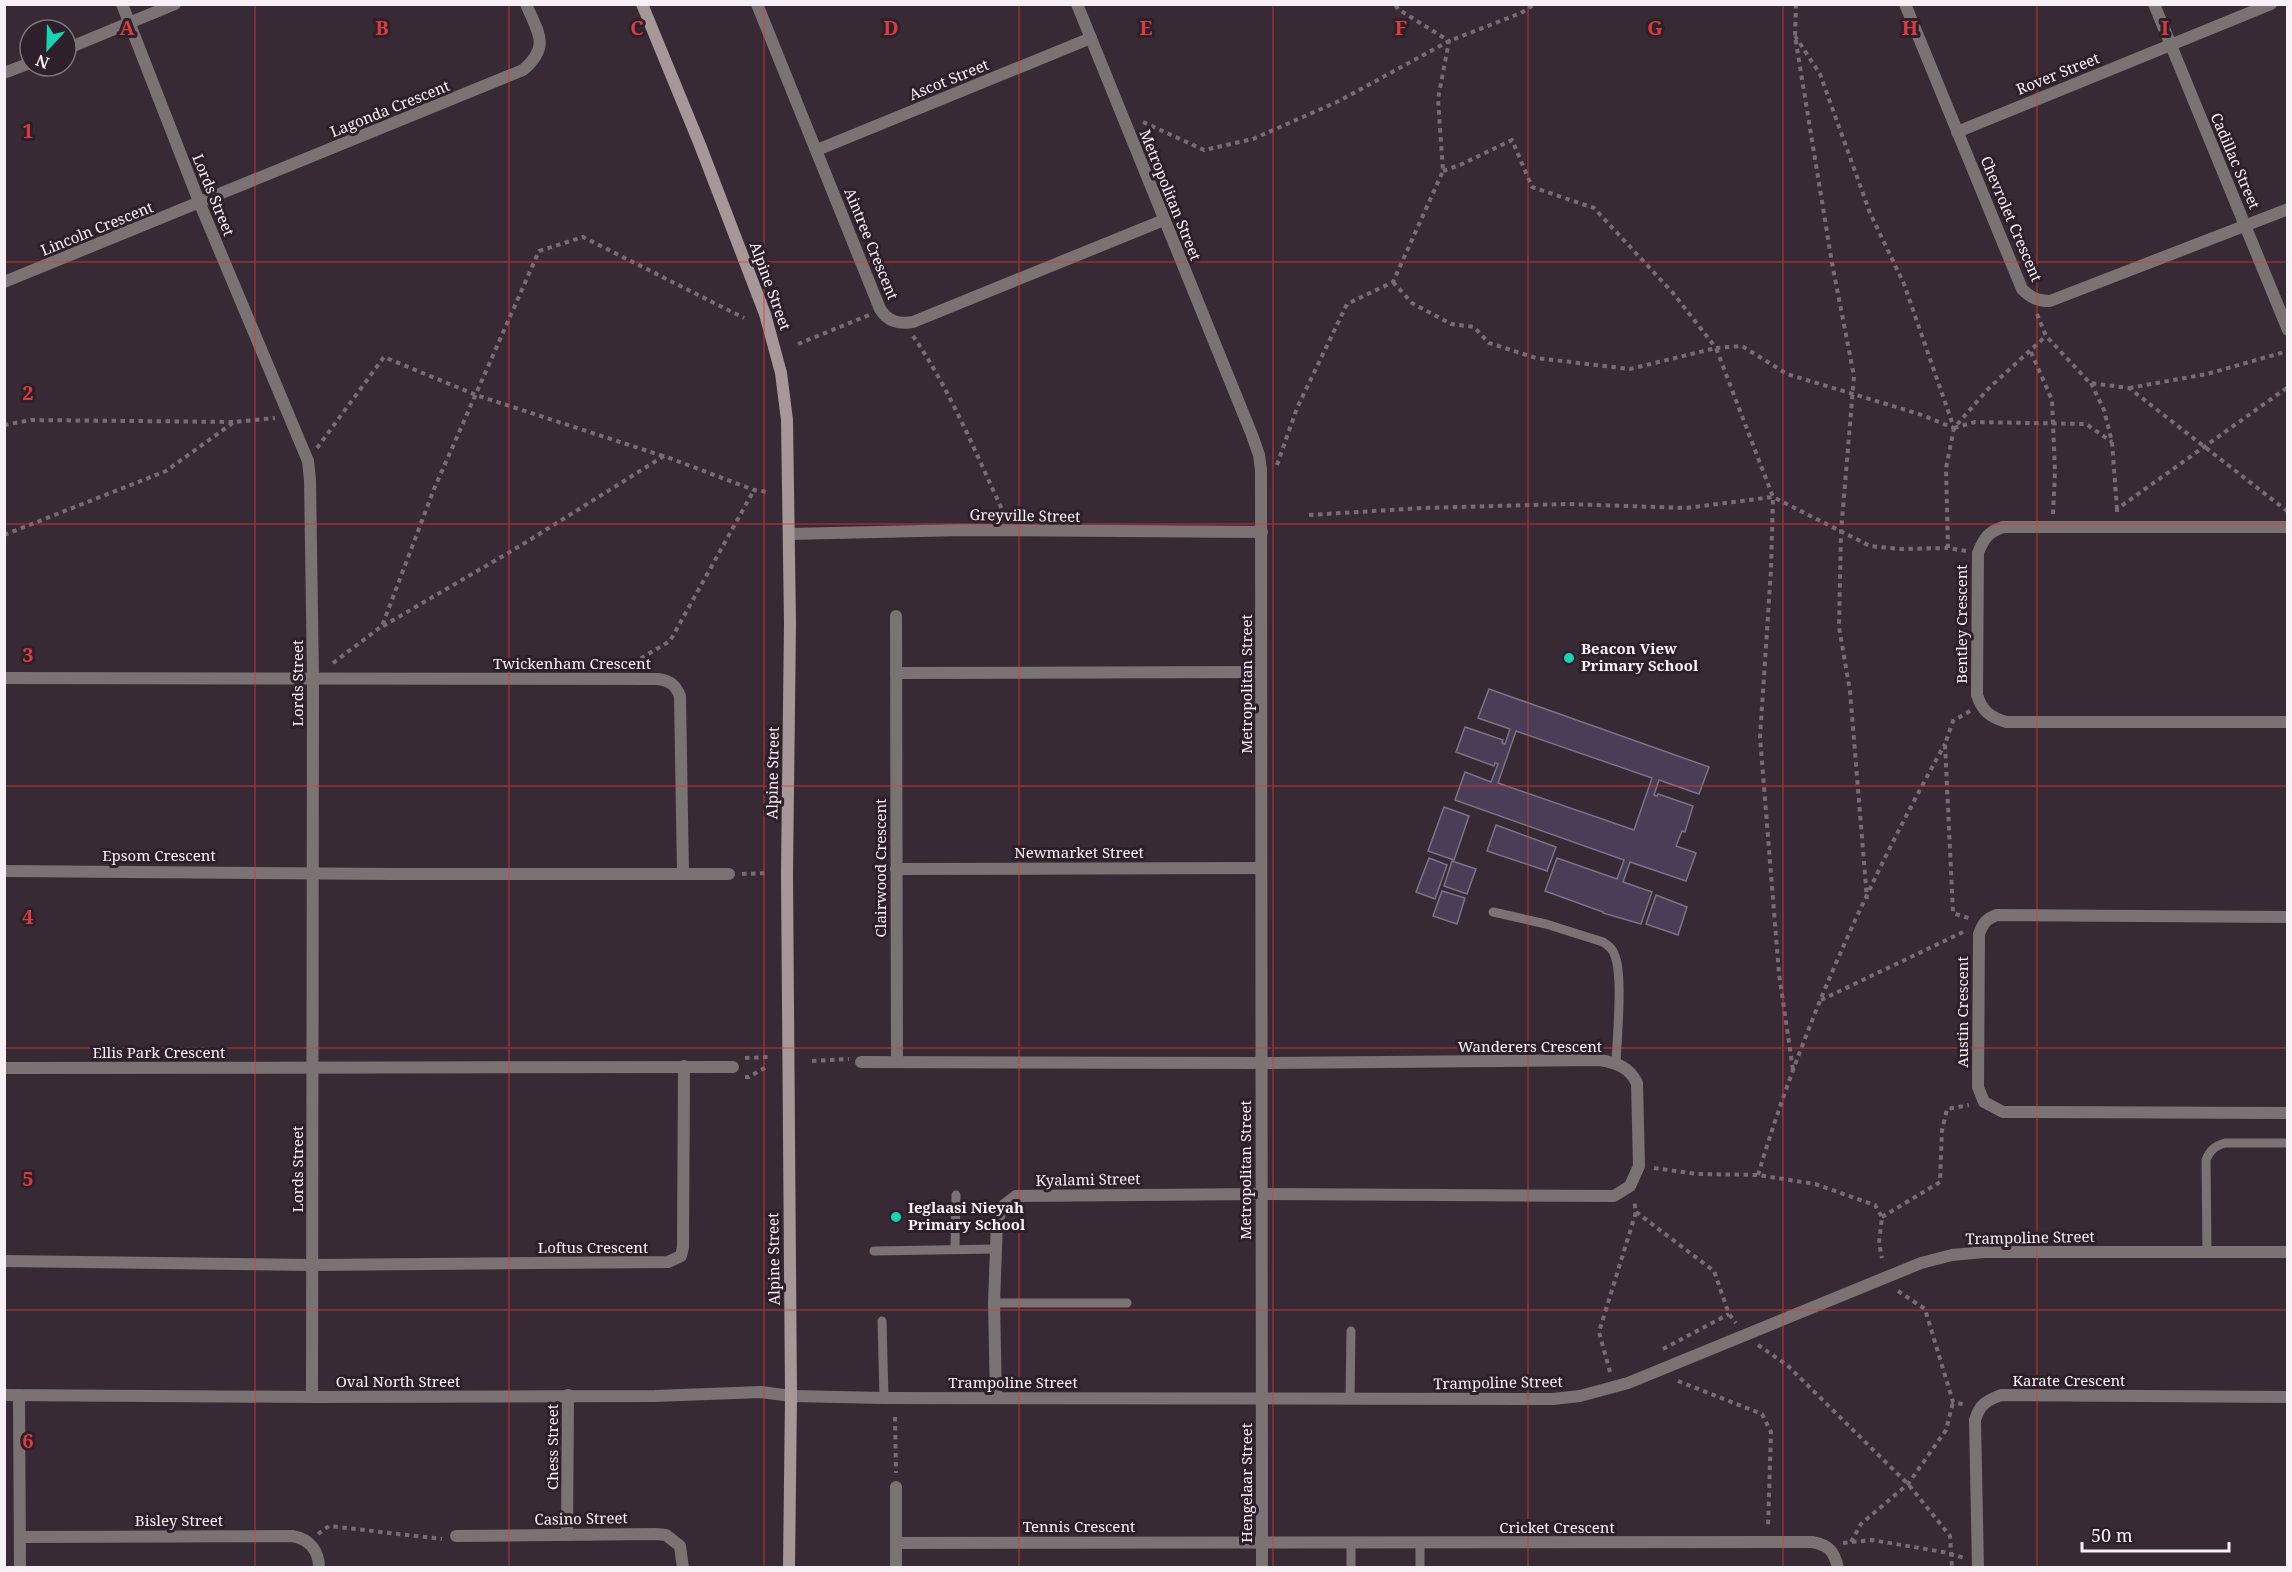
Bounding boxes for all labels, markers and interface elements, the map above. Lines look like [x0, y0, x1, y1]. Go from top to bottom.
text: A [119, 14, 135, 41]
text: B [375, 14, 389, 41]
text: C [630, 14, 644, 41]
text: D [883, 14, 899, 41]
text: E [1139, 14, 1153, 41]
text: F [1395, 14, 1407, 41]
text: G [1647, 14, 1663, 41]
text: H [1902, 14, 1918, 41]
text: I [2161, 14, 2169, 41]
north arrow [18, 18, 78, 78]
street label: Rover Street [2013, 47, 2102, 99]
text: N [32, 49, 52, 74]
street label: Ascot Street [906, 54, 991, 104]
street label: Lagonda Crescent [327, 75, 452, 141]
street label: Cadillac Street [2207, 110, 2265, 212]
text: 1 [22, 117, 34, 144]
street label: Metropolitan Street [1136, 126, 1206, 263]
street label: Lords Street [188, 151, 239, 239]
street label: Chevrolet Crescent [1976, 153, 2047, 284]
street label: Aintree Crescent [840, 185, 903, 302]
street label: Lincoln Crescent [37, 196, 156, 260]
street label: Alpine Street [746, 239, 796, 333]
text: 2 [22, 379, 34, 406]
street label: Greyville Street [969, 504, 1081, 526]
street label: Bentley Crescent [1951, 564, 1971, 684]
street label: Metropolitan Street [1236, 614, 1256, 754]
place label: Beacon View Primary School [1581, 638, 1699, 675]
street label: Lords Street [287, 640, 307, 726]
text: 3 [22, 641, 34, 668]
marker: Beacon View Primary School [1562, 651, 1576, 665]
street label: Twickenham Crescent [493, 653, 651, 673]
street label: Alpine Street [761, 726, 783, 819]
street label: Clairwood Crescent [870, 799, 890, 937]
street label: Newmarket Street [1014, 842, 1144, 862]
street label: Epsom Crescent [102, 845, 216, 865]
text: 4 [22, 903, 34, 930]
street label: Austin Crescent [1952, 956, 1972, 1068]
street label: Wanderers Crescent [1458, 1036, 1602, 1056]
street label: Ellis Park Crescent [93, 1042, 225, 1062]
street label: Metropolitan Street [1235, 1100, 1255, 1240]
street label: Lords Street [287, 1126, 307, 1212]
text: 5 [22, 1165, 34, 1192]
street label: Kyalami Street [1035, 1168, 1141, 1190]
place label: Ieglaasi Nieyah Primary School [908, 1197, 1026, 1234]
marker: Ieglaasi Nieyah Primary School [889, 1210, 903, 1224]
street label: Alpine Street [762, 1213, 784, 1306]
street label: Trampoline Street [1965, 1226, 2095, 1248]
street label: Loftus Crescent [538, 1237, 648, 1257]
street label: Karate Crescent [2013, 1370, 2125, 1390]
street label: Oval North Street [336, 1371, 460, 1391]
street label: Trampoline Street [1433, 1371, 1563, 1393]
street label: Trampoline Street [948, 1372, 1078, 1392]
street label: Chess Street [542, 1404, 562, 1490]
street label: Hengelaar Street [1236, 1423, 1256, 1543]
text: 6 [22, 1427, 34, 1454]
street label: Casino Street [534, 1507, 628, 1529]
street label: Bisley Street [135, 1510, 223, 1530]
scale bar [2082, 1515, 2229, 1553]
street label: Tennis Crescent [1023, 1516, 1135, 1536]
street label: Cricket Crescent [1499, 1517, 1615, 1537]
text: 50 m [2091, 1523, 2133, 1547]

